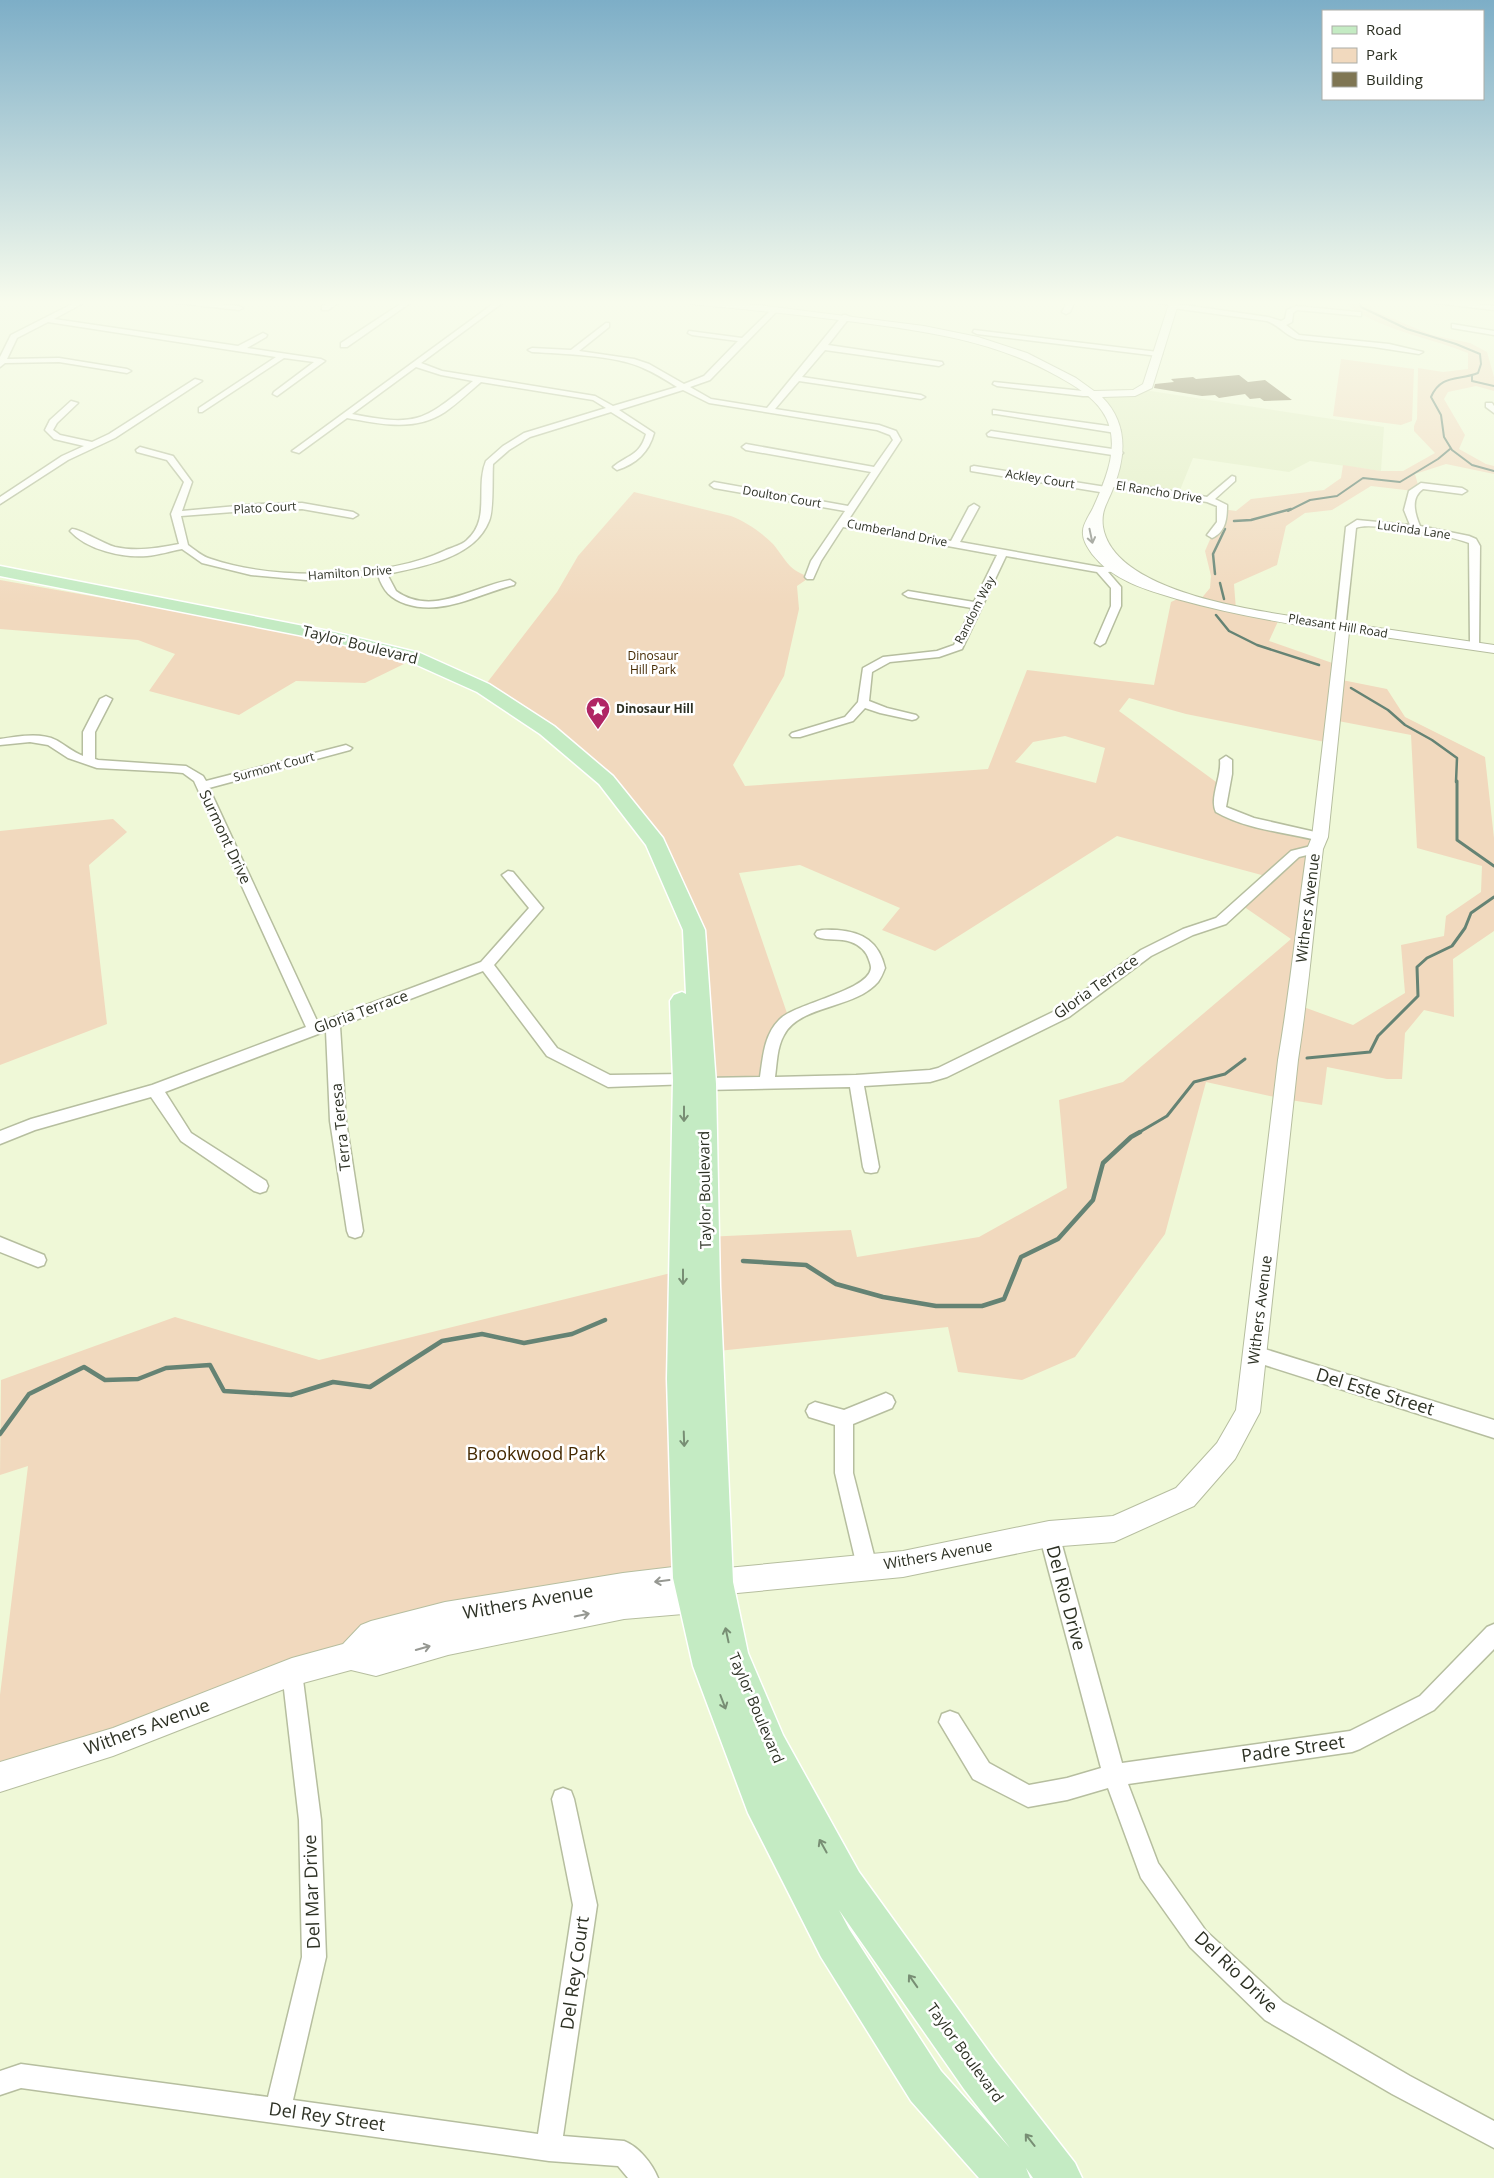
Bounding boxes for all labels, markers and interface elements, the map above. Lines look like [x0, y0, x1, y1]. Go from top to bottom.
legend [1322, 10, 1484, 100]
text: Road [1366, 19, 1402, 39]
text: Park [1366, 44, 1397, 64]
text: Building [1366, 69, 1423, 89]
street label: Ackley Court [1004, 465, 1076, 492]
street label: El Rancho Drive [1115, 476, 1204, 507]
street label: Doulton Court [741, 481, 823, 512]
street label: Plato Court [233, 497, 297, 518]
street label: Cumberland Drive [845, 514, 949, 551]
street label: Lucinda Lane [1376, 516, 1452, 543]
one-way arrow [1087, 527, 1097, 543]
street label: Hamilton Drive [307, 561, 393, 584]
street label: Random Way [950, 572, 999, 647]
street label: Pleasant Hill Road [1287, 609, 1389, 642]
street label: Taylor Boulevard [300, 620, 420, 668]
park label: Dinosaur Hill Park [628, 647, 679, 678]
place icon: Dinosaur Hill [585, 696, 611, 730]
place label: Dinosaur Hill [616, 700, 694, 717]
street label: Surmont Court [231, 748, 316, 786]
street label: Surmont Drive [195, 786, 256, 887]
street label: Withers Avenue [1290, 852, 1324, 964]
street label: Gloria Terrace [1049, 950, 1142, 1023]
street label: Gloria Terrace [311, 985, 410, 1037]
street label: Terra Teresa [325, 1082, 355, 1172]
one-way arrow [679, 1106, 689, 1122]
street label: Taylor Boulevard [693, 1131, 715, 1249]
street label: Withers Avenue [1242, 1254, 1276, 1366]
one-way arrow [678, 1268, 688, 1284]
street label: Del Este Street [1313, 1362, 1437, 1420]
one-way arrow [680, 1431, 689, 1447]
park label: Brookwood Park [466, 1441, 606, 1465]
street label: Withers Avenue [882, 1535, 994, 1573]
street label: Del Rio Drive [1041, 1543, 1092, 1653]
one-way arrow [654, 1576, 670, 1586]
street label: Withers Avenue [461, 1578, 595, 1624]
one-way arrow [573, 1609, 589, 1619]
one-way arrow [722, 1627, 732, 1643]
one-way arrow [414, 1643, 430, 1653]
street label: Taylor Boulevard [725, 1649, 789, 1766]
street label: Withers Avenue [81, 1692, 213, 1760]
one-way arrow [719, 1694, 728, 1709]
street label: Padre Street [1240, 1729, 1346, 1767]
street label: Del Mar Drive [297, 1834, 325, 1950]
one-way arrow [818, 1838, 828, 1853]
street label: Del Rey Court [554, 1915, 594, 2031]
street label: Del Rio Drive [1190, 1925, 1284, 2017]
one-way arrow [908, 1974, 918, 1988]
street label: Taylor Boulevard [923, 1999, 1009, 2106]
street label: Del Rey Street [267, 2096, 387, 2136]
one-way arrow [1025, 2133, 1036, 2146]

